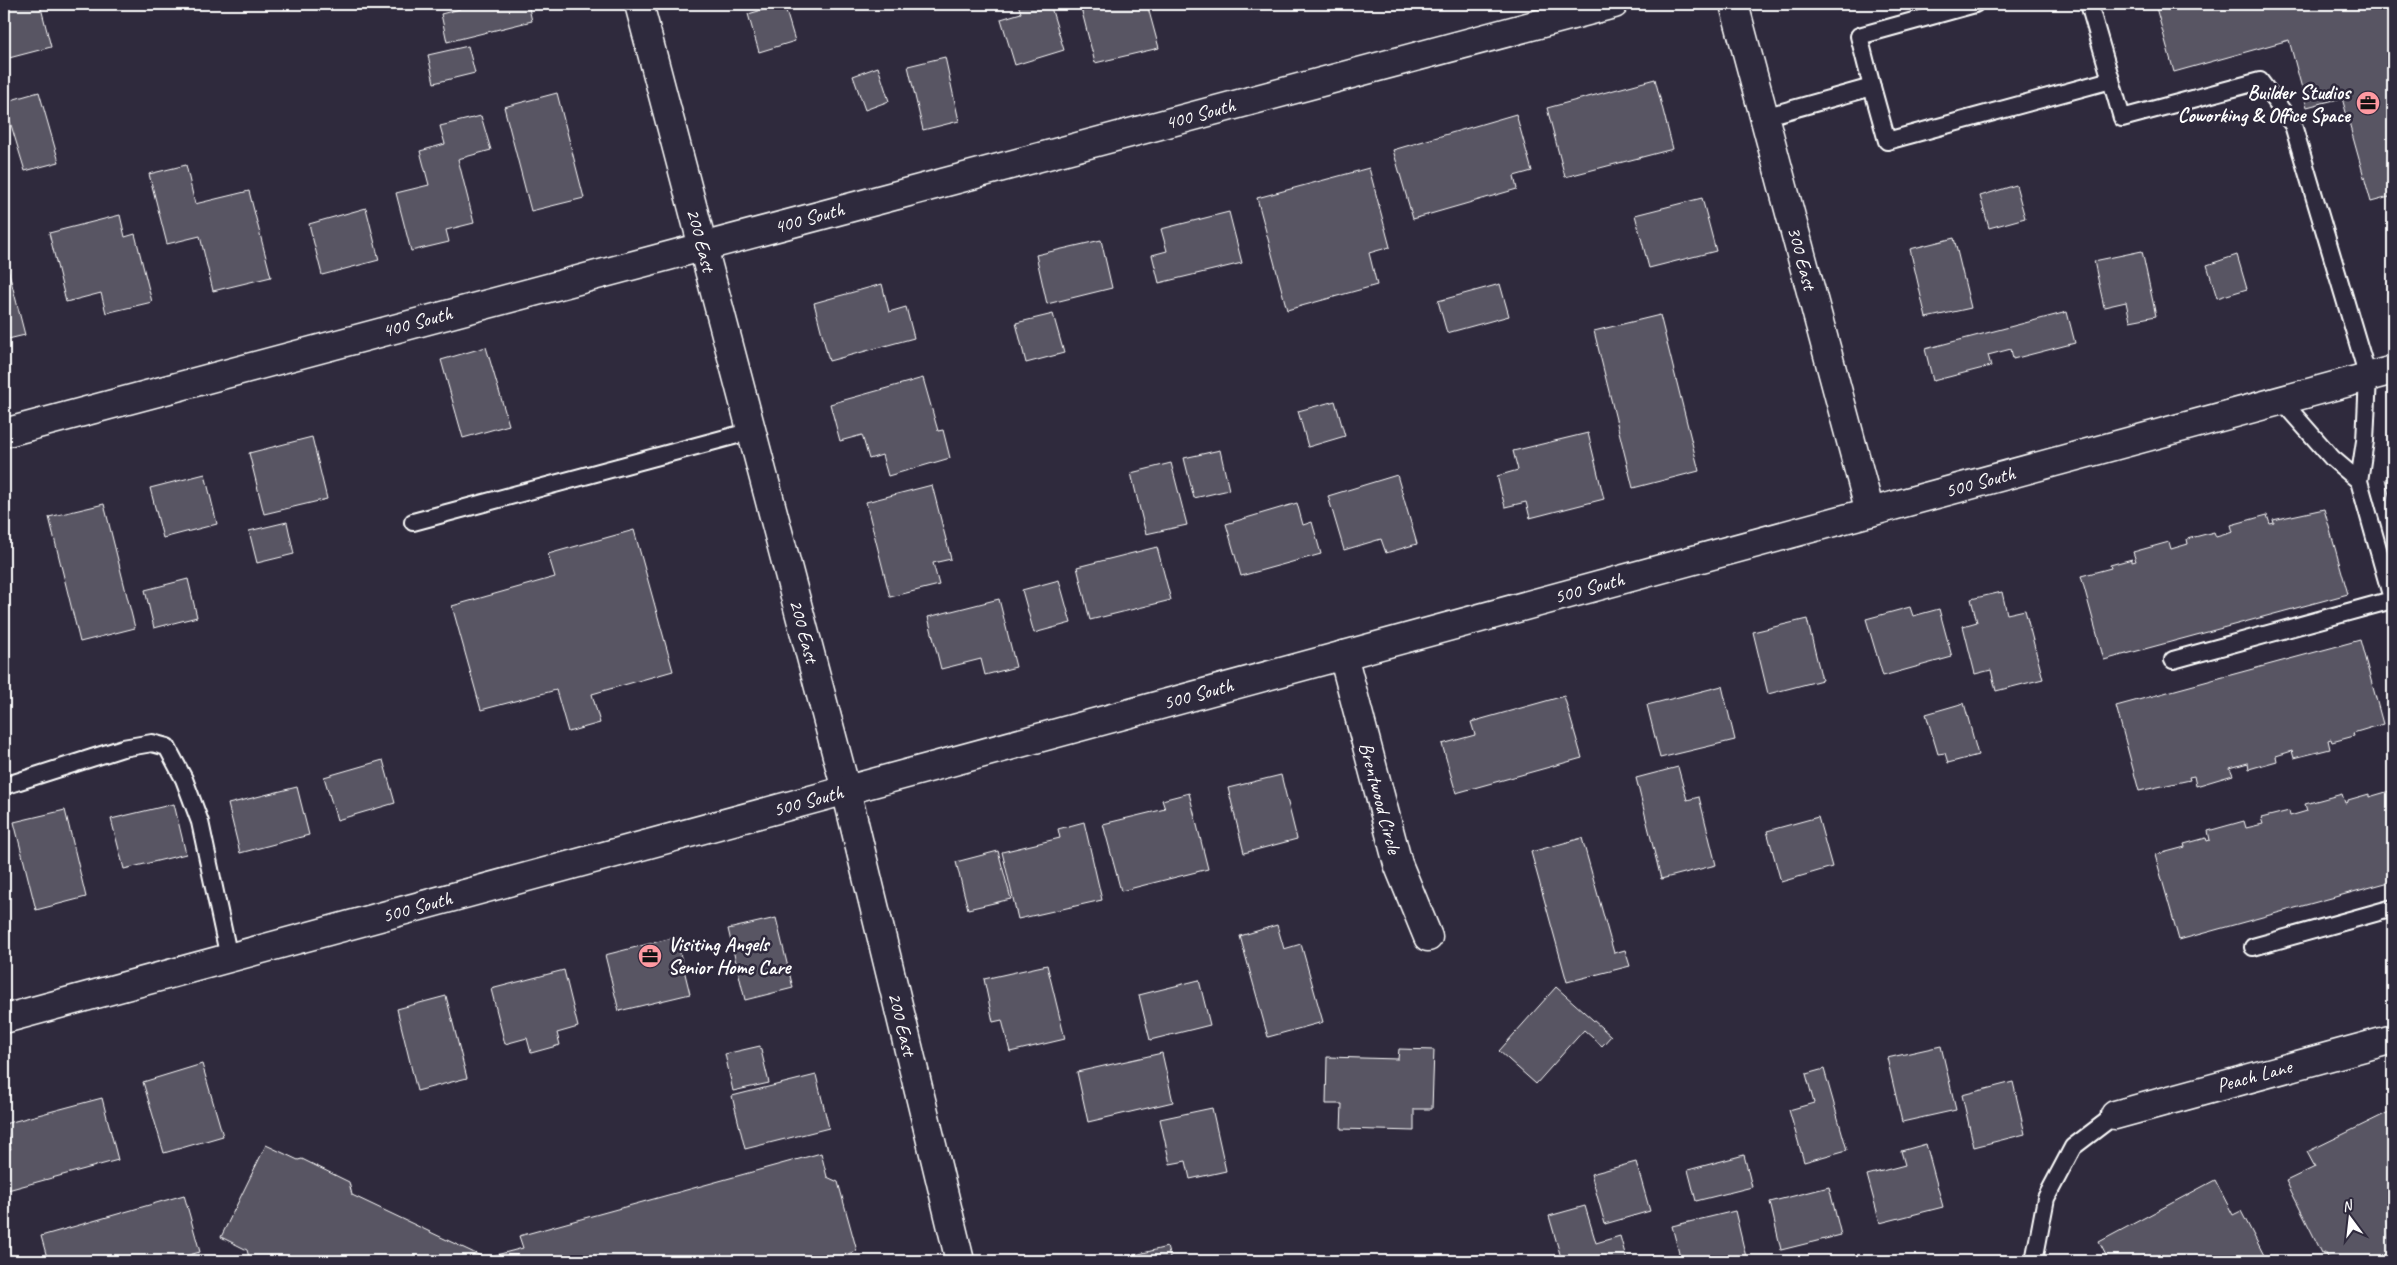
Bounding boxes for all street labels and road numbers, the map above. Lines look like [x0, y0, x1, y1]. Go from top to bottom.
street label: 400 South [1162, 92, 1239, 135]
street label: 400 South [771, 196, 848, 239]
street label: 200 East [681, 206, 722, 277]
street label: 300 East [1782, 224, 1823, 295]
street label: 400 South [379, 300, 456, 343]
street label: 500 South [1942, 460, 2019, 503]
street label: 500 South [1551, 566, 1628, 609]
street label: 200 East [784, 597, 825, 668]
street label: 500 South [1160, 672, 1237, 715]
street label: Brentwood Circle [1353, 740, 1407, 858]
street label: 500 South [770, 779, 847, 822]
street label: 500 South [379, 885, 456, 928]
street label: 200 East [882, 990, 923, 1061]
street label: Peach Lane [2214, 1054, 2296, 1098]

